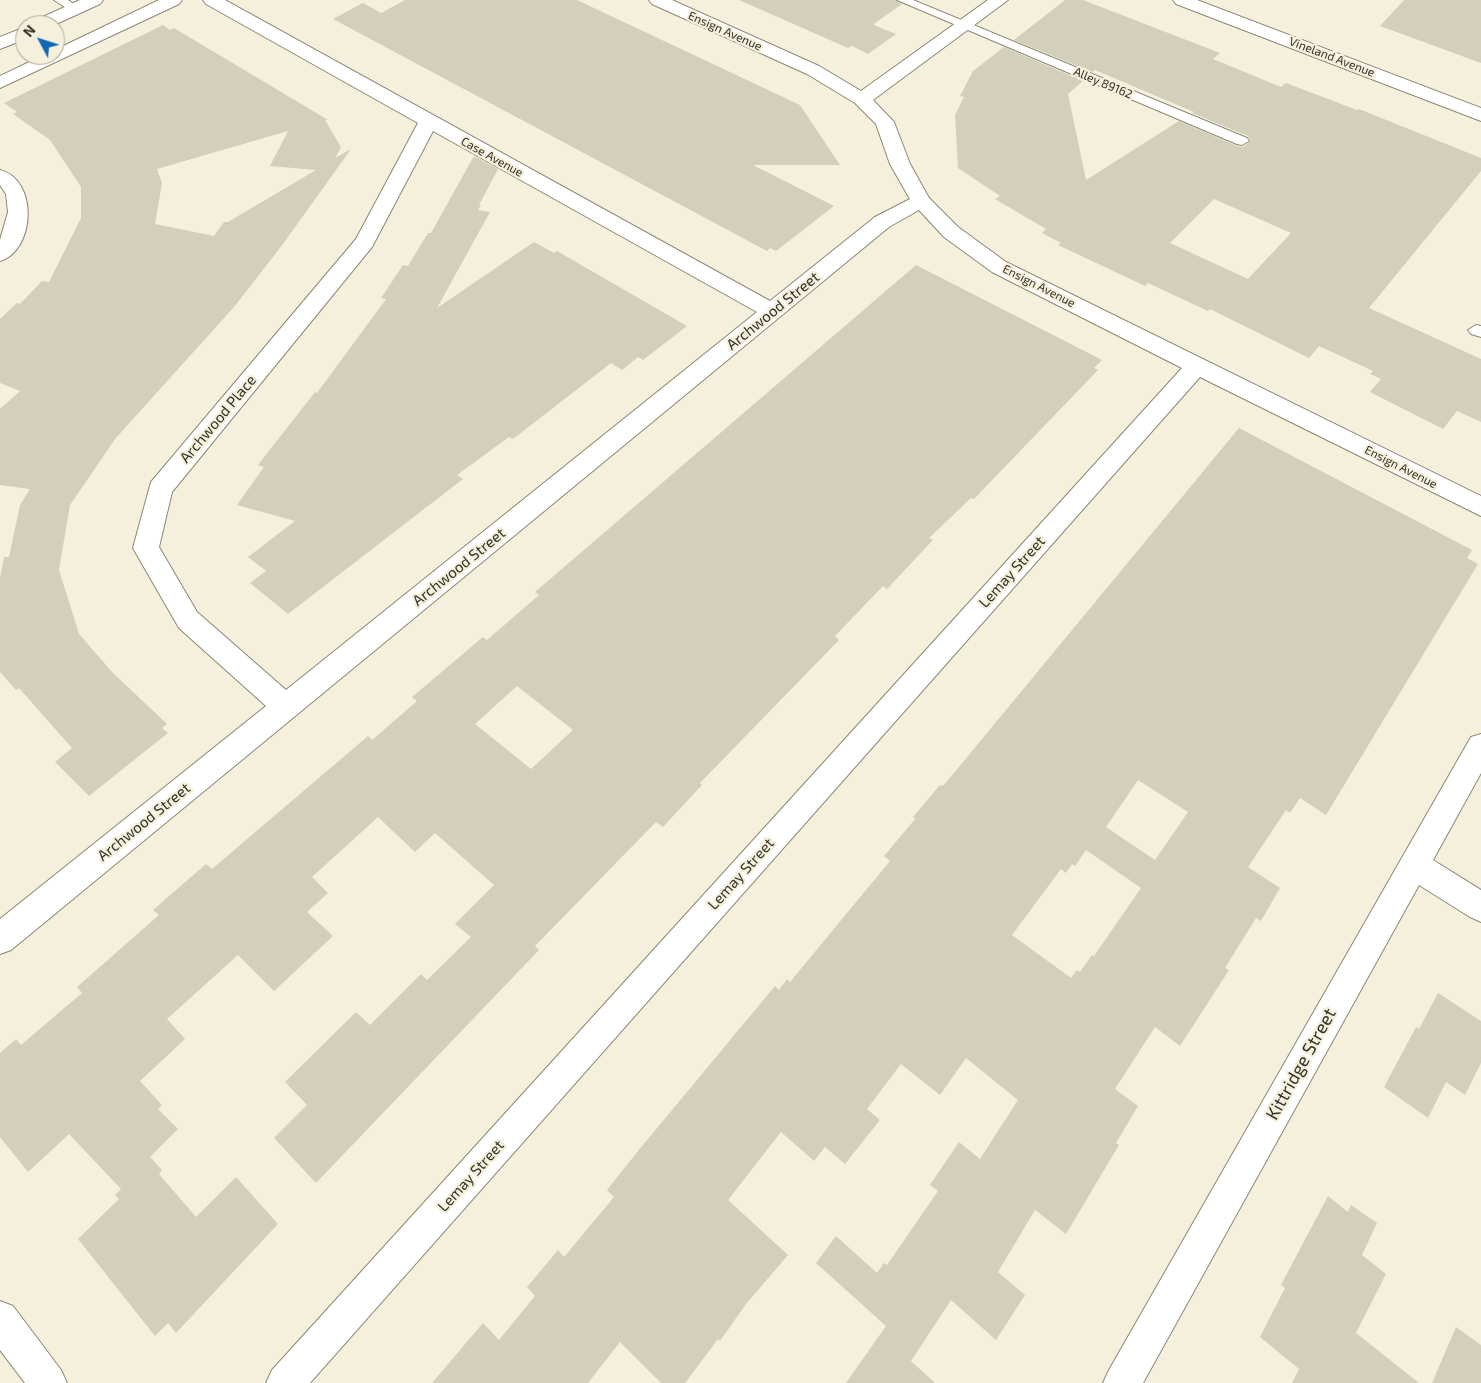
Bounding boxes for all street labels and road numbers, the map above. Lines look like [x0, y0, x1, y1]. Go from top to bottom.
street label: Ensign Avenue [686, 8, 764, 54]
street label: Vineland Avenue [1287, 34, 1377, 80]
street label: Alley 89162 [1071, 64, 1135, 102]
street label: Case Avenue [458, 134, 526, 180]
street label: Ensign Avenue [1000, 262, 1078, 310]
street label: Archwood Street [723, 268, 823, 354]
street label: Archwood Place [176, 371, 260, 467]
street label: Ensign Avenue [1362, 443, 1440, 491]
street label: Archwood Street [409, 524, 509, 610]
street label: Lemay Street [975, 533, 1049, 611]
street label: Archwood Street [94, 779, 194, 865]
street label: Lemay Street [704, 835, 778, 913]
street label: Kittridge Street [1261, 1004, 1341, 1124]
street label: Lemay Street [434, 1137, 508, 1215]

